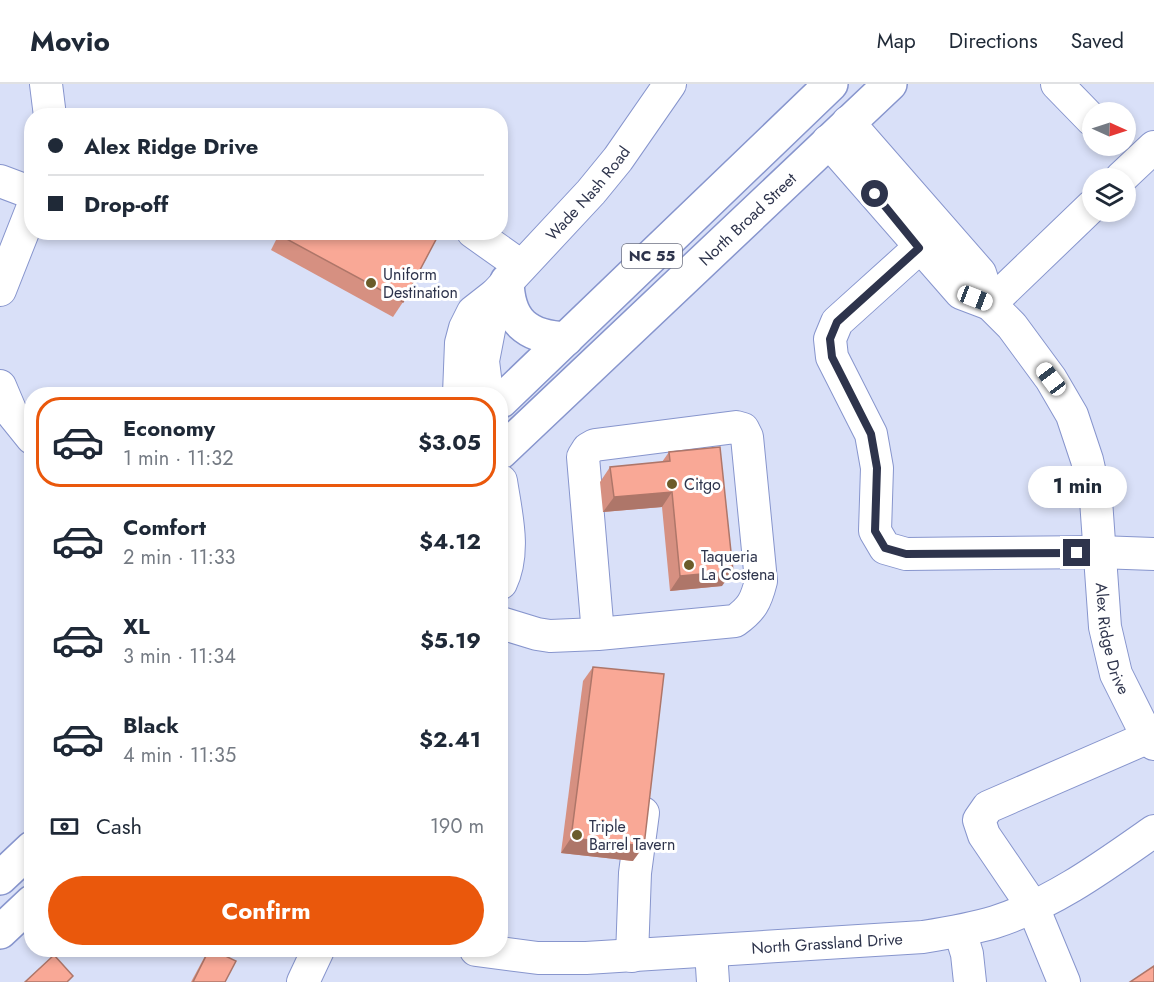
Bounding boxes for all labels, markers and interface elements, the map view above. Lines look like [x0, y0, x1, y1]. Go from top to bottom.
text: Movio [30, 21, 110, 62]
text: Map [877, 26, 916, 56]
text: Directions [949, 26, 1038, 56]
text: Saved [1071, 26, 1124, 56]
north arrow [1082, 102, 1136, 156]
map controls [1082, 102, 1136, 222]
text: Alex Ridge Drive [84, 130, 258, 162]
street label: Wade Nash Road [540, 141, 635, 245]
street label: North Broad Street [693, 167, 801, 271]
button: layers [1082, 168, 1136, 222]
route start [861, 180, 888, 207]
text: Drop-off [84, 188, 168, 220]
road number: NC 55 [622, 244, 682, 268]
place label: Uniform Destination [383, 263, 458, 304]
marker: Uniform Destination [364, 276, 378, 290]
car [955, 283, 995, 313]
car [1033, 359, 1069, 399]
text: Economy [123, 412, 215, 444]
icon: car [51, 415, 105, 469]
text: $3.05 [418, 426, 481, 458]
text: 1 min · 11:32 [123, 444, 234, 473]
callout: 1 min [1028, 466, 1126, 508]
text: 1 min [1053, 472, 1102, 501]
place label: Citgo [684, 473, 721, 496]
marker: Citgo [665, 477, 679, 491]
text: Comfort [123, 511, 206, 543]
icon: car [51, 514, 105, 568]
text: $4.12 [419, 525, 481, 557]
route end [1063, 539, 1090, 566]
text: 2 min · 11:33 [123, 543, 236, 572]
place label: Taqueria La Costena [701, 545, 775, 586]
marker: Taqueria La Costena [682, 558, 696, 572]
street label: Alex Ridge Drive [1090, 582, 1136, 698]
text: XL [123, 610, 150, 642]
icon: car [51, 613, 105, 667]
text: $5.19 [420, 624, 481, 656]
text: 3 min · 11:34 [123, 642, 236, 671]
text: Black [123, 709, 179, 741]
icon: car [51, 712, 105, 766]
text: $2.41 [419, 723, 481, 755]
text: 4 min · 11:35 [123, 741, 236, 770]
icon: cash [48, 810, 81, 843]
text: Cash [96, 810, 142, 842]
text: 190 m [430, 812, 484, 841]
place label: Triple Barrel Tavern [589, 815, 675, 856]
marker: Triple Barrel Tavern [570, 828, 584, 842]
button: Confirm [48, 876, 484, 945]
street label: North Grassland Drive [751, 927, 903, 959]

